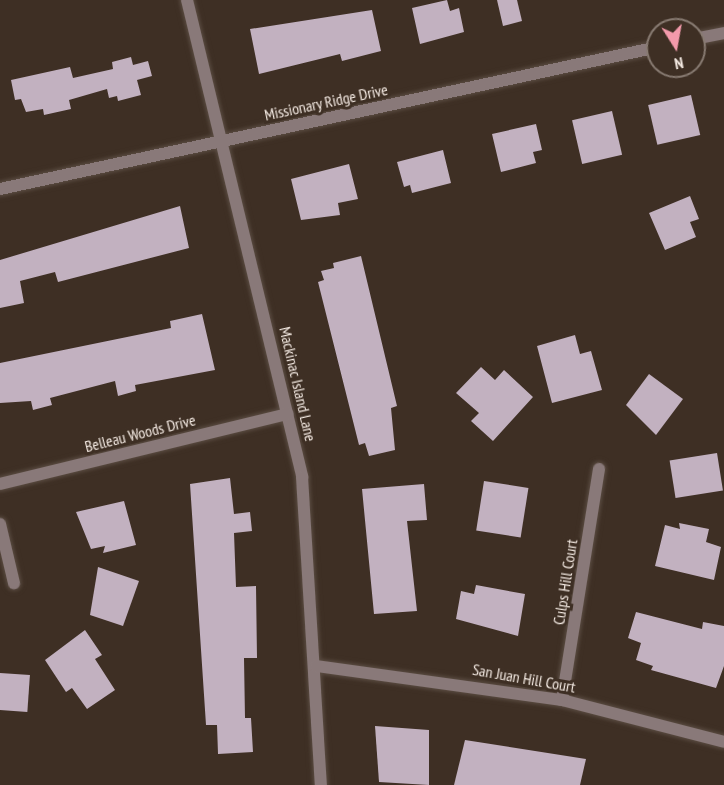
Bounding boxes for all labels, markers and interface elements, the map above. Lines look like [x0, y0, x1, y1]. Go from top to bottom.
north arrow [646, 18, 706, 78]
text: N [673, 53, 685, 74]
street label: Missionary Ridge Drive [262, 79, 390, 125]
street label: Mackinac Island Lane [275, 325, 321, 443]
street label: Belleau Woods Drive [82, 410, 198, 456]
street label: Culps Hill Court [549, 538, 581, 626]
street label: San Juan Hill Court [471, 660, 577, 696]

